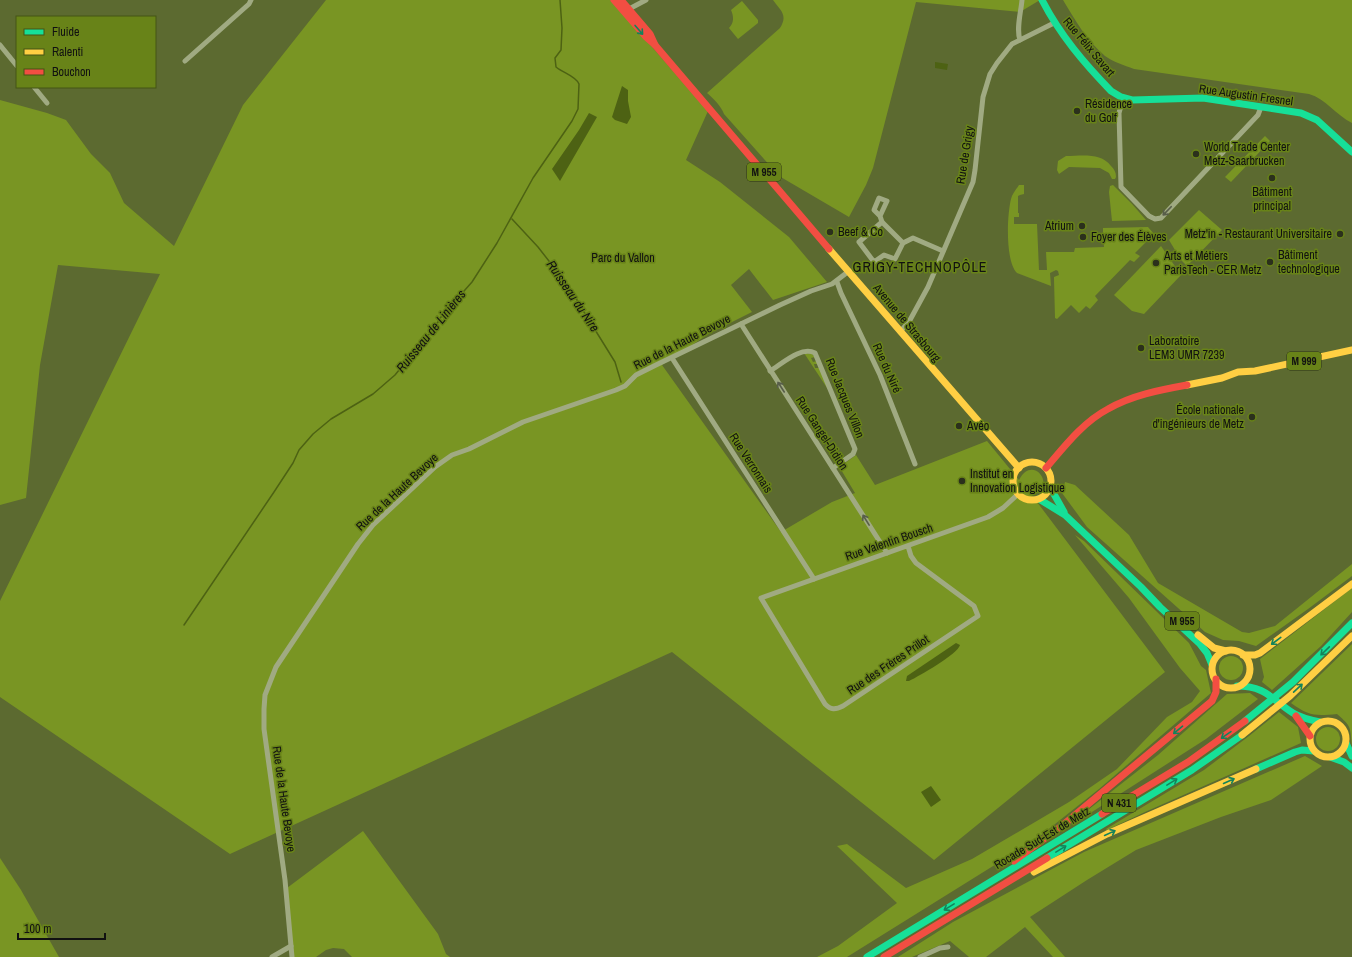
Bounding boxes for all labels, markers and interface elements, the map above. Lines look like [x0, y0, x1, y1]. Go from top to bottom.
street label: Rue Félix Savart [1059, 14, 1119, 80]
legend [16, 16, 156, 88]
text: Fluide [52, 24, 79, 40]
one-way arrow [635, 25, 644, 35]
text: Ralenti [52, 44, 83, 60]
text: Bouchon [52, 64, 91, 80]
street label: Rue Augustin Fresnel [1198, 80, 1294, 110]
place label: Résidence du Golf [1085, 96, 1132, 126]
marker: Résidence du Golf [1072, 106, 1082, 116]
street label: Rue de Grigy [953, 125, 977, 185]
place label: World Trade Center Metz-Saarbrucken [1204, 139, 1290, 169]
marker: World Trade Center Metz-Saarbrucken [1191, 149, 1201, 159]
road number: M 955 [747, 163, 781, 181]
marker: Bâtiment principal [1267, 173, 1277, 183]
place label: Bâtiment principal [1252, 184, 1292, 214]
one-way arrow [1163, 206, 1172, 217]
place label: Atrium [1044, 218, 1074, 234]
marker: Atrium [1077, 221, 1087, 231]
place label: Beef & Co [838, 224, 883, 240]
place label: Metz'in - Restaurant Universitaire [1185, 226, 1332, 242]
marker: Beef & Co [825, 227, 835, 237]
place label: Foyer des Élèves [1091, 229, 1167, 245]
marker: Metz'in - Restaurant Universitaire [1335, 229, 1345, 239]
marker: Foyer des Élèves [1078, 232, 1088, 242]
place label: Bâtiment technologique [1278, 247, 1340, 277]
place label: Arts et Métiers ParisTech - CER Metz [1163, 248, 1261, 278]
park label: Parc du Vallon [591, 250, 655, 266]
water label: Ruisseau du Nire [543, 257, 603, 335]
marker: Bâtiment technologique [1265, 257, 1275, 267]
district label: GRIGY-TECHNOPÔLE [853, 258, 987, 276]
marker: Arts et Métiers ParisTech - CER Metz [1151, 258, 1161, 268]
street label: Avenue de Strasbourg [869, 280, 945, 366]
water label: Ruisseau de Linières [393, 286, 469, 376]
street label: Rue de la Haute Bevoye [631, 311, 733, 373]
place label: Laboratoire LEM3 UMR 7239 [1149, 333, 1224, 363]
street label: Rue du Niré [869, 341, 905, 395]
marker: Laboratoire LEM3 UMR 7239 [1136, 343, 1146, 353]
road number: M 999 [1287, 352, 1321, 370]
street label: Rue Jacques Villon [822, 356, 868, 440]
one-way arrow [777, 382, 785, 393]
street label: Rue Gangel-Didion [792, 393, 852, 473]
place label: École nationale d'ingénieurs de Metz [1152, 402, 1244, 432]
marker: École nationale d'ingénieurs de Metz [1247, 412, 1257, 422]
place label: Avéo [966, 418, 989, 434]
marker: Avéo [954, 421, 964, 431]
street label: Rue Verronnais [726, 430, 776, 496]
street label: Rue de la Haute Bevoye [353, 450, 441, 534]
place label: Institut en Innovation Logistique [970, 466, 1065, 496]
marker: Institut en Innovation Logistique [957, 476, 967, 486]
one-way arrow [862, 515, 870, 526]
street label: Rue Valentin Bousch [843, 520, 935, 564]
road number: M 955 [1165, 612, 1199, 630]
street label: Rue des Frères Prillot [844, 631, 932, 698]
one-way arrow [1271, 637, 1282, 645]
one-way arrow [1320, 646, 1330, 656]
one-way arrow [1293, 683, 1303, 693]
one-way arrow [1173, 725, 1183, 734]
one-way arrow [1221, 731, 1232, 739]
street label: Rue de la Haute Bevoye [269, 745, 299, 853]
one-way arrow [1223, 777, 1235, 784]
one-way arrow [1166, 778, 1177, 786]
road number: N 431 [1102, 794, 1136, 812]
street label: Rocade Sud-Est de Metz [991, 803, 1093, 873]
one-way arrow [1104, 829, 1116, 836]
one-way arrow [1055, 845, 1067, 853]
one-way arrow [944, 903, 955, 911]
scale bar [18, 915, 105, 941]
text: 100 m [24, 921, 51, 937]

